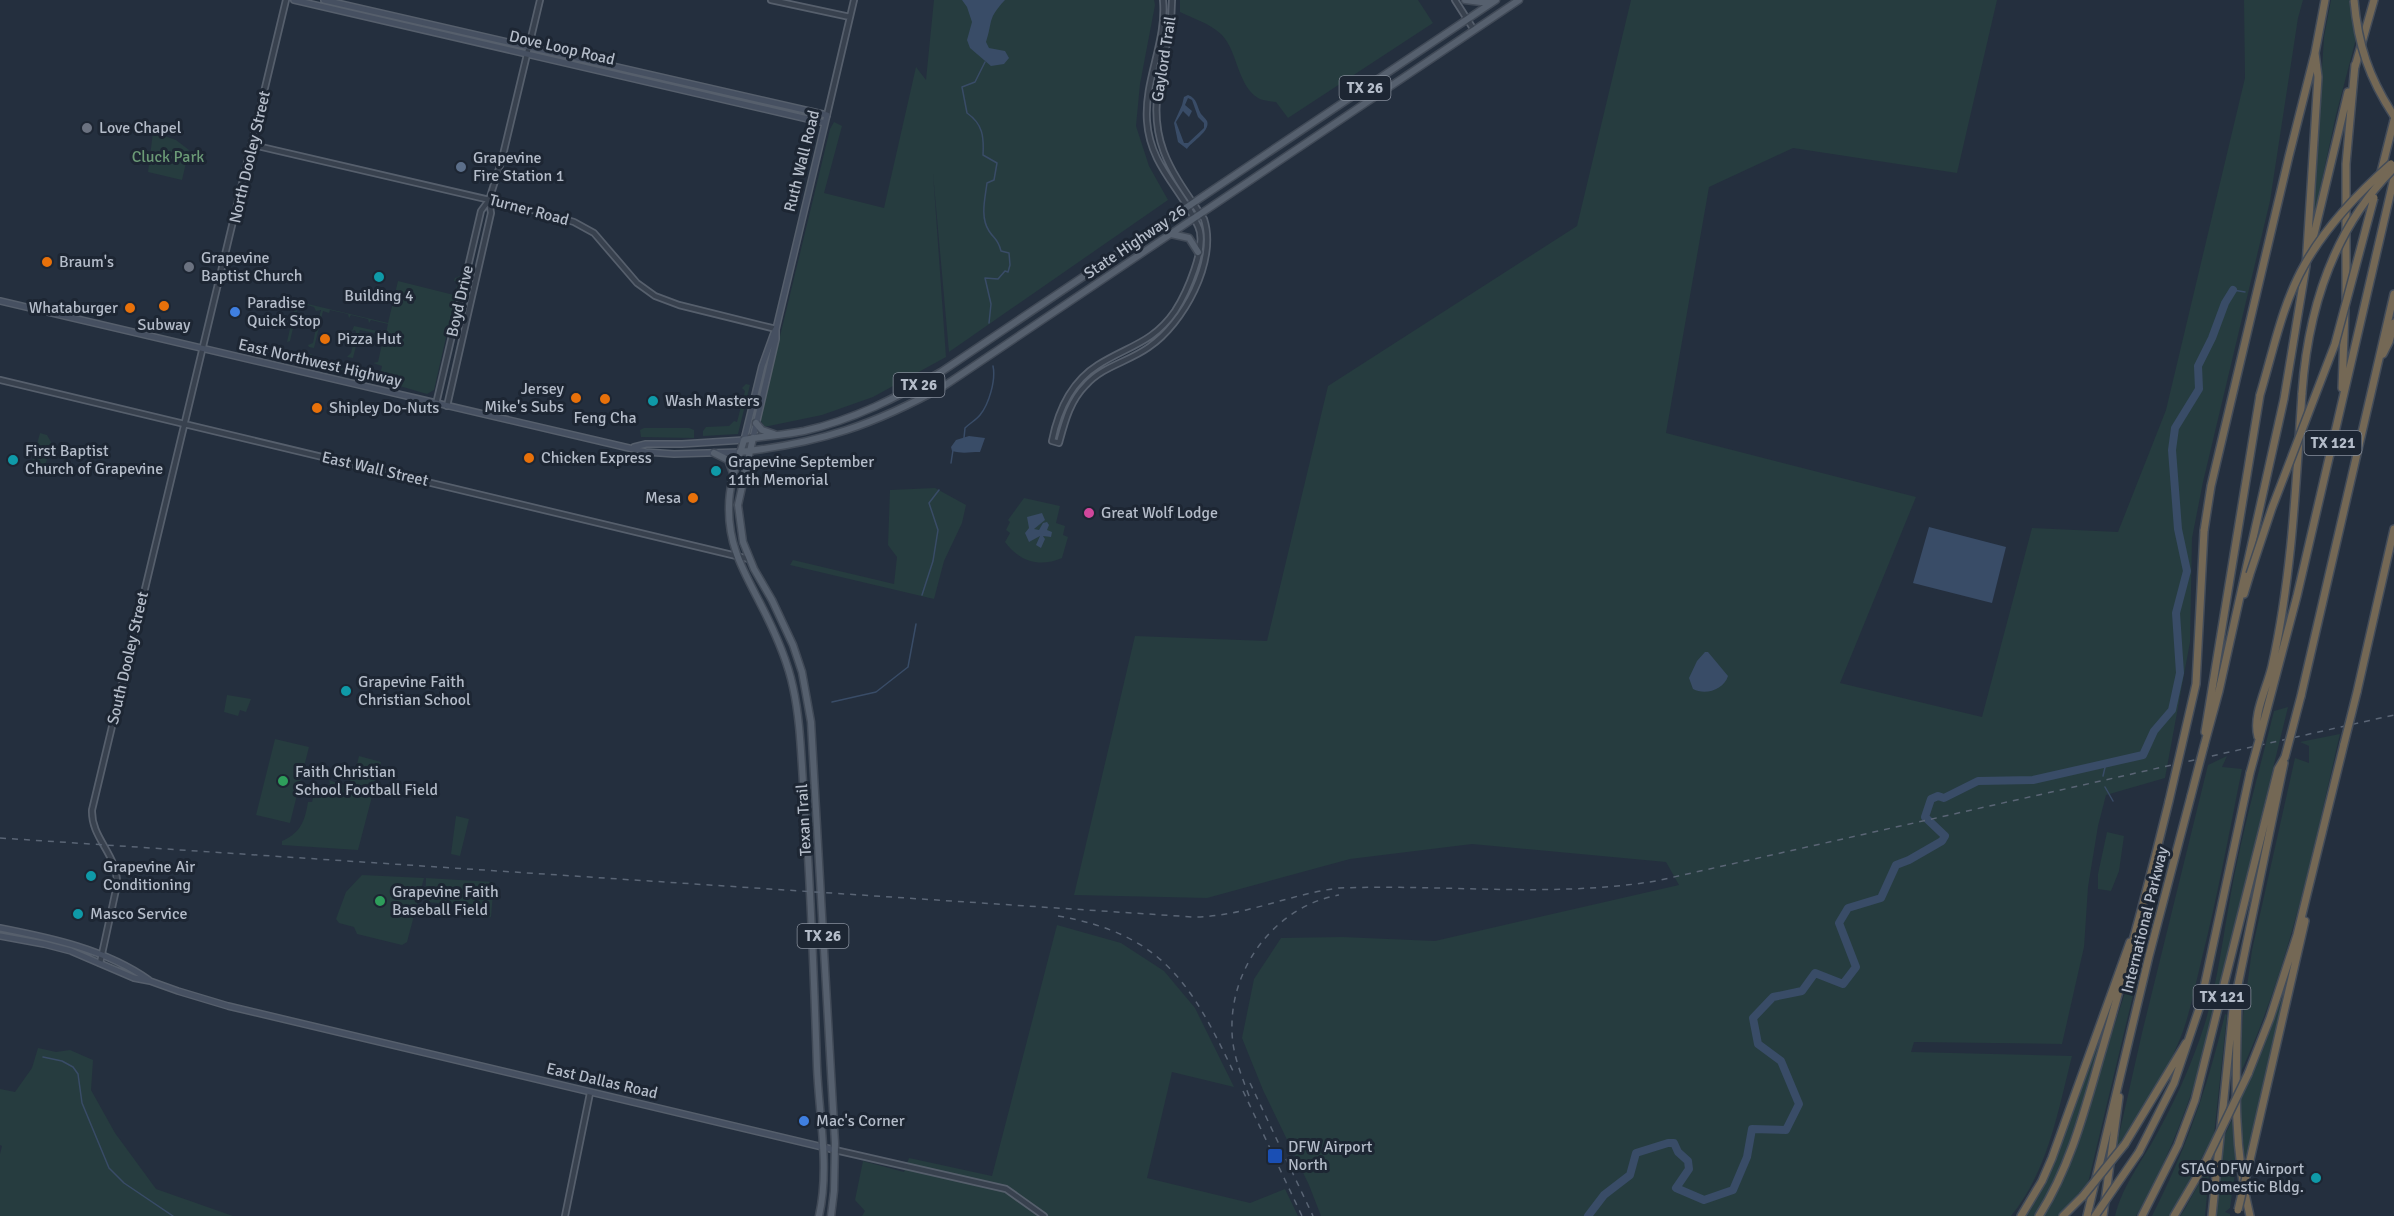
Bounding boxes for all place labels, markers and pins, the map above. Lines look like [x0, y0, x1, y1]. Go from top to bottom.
place label: Love Chapel [99, 118, 182, 138]
marker: Love Chapel [80, 121, 94, 135]
place label: Grapevine Fire Station 1 [473, 148, 565, 186]
marker: Grapevine Fire Station 1 [454, 160, 468, 174]
place label: Grapevine Baptist Church [201, 248, 302, 286]
place label: Braum's [59, 252, 114, 272]
marker: Braum's [40, 255, 54, 269]
marker: Grapevine Baptist Church [182, 260, 196, 274]
marker: Building 4 [372, 270, 386, 284]
place label: Building 4 [344, 286, 414, 306]
place label: Paradise Quick Stop [247, 293, 321, 331]
place label: Whataburger [29, 298, 118, 318]
marker: Subway [157, 299, 171, 313]
marker: Whataburger [123, 301, 137, 315]
marker: Paradise Quick Stop [228, 305, 242, 319]
place label: Subway [138, 315, 191, 335]
place label: Pizza Hut [337, 329, 402, 349]
marker: Pizza Hut [318, 332, 332, 346]
place label: Jersey Mike's Subs [484, 379, 565, 417]
marker: Jersey Mike's Subs [569, 391, 583, 405]
place label: Wash Masters [665, 391, 760, 411]
marker: Feng Cha [598, 392, 612, 406]
marker: Wash Masters [646, 394, 660, 408]
place label: Shipley Do-Nuts [329, 398, 439, 418]
marker: Shipley Do-Nuts [310, 401, 324, 415]
place label: Feng Cha [573, 408, 637, 428]
place label: First Baptist Church of Grapevine [25, 441, 163, 479]
place label: Chicken Express [541, 448, 652, 468]
marker: Chicken Express [522, 451, 536, 465]
place label: Grapevine September 11th Memorial [728, 452, 874, 490]
marker: First Baptist Church of Grapevine [6, 453, 20, 467]
marker: Grapevine September 11th Memorial [709, 464, 723, 478]
place label: Mesa [645, 488, 681, 508]
marker: Mesa [686, 491, 700, 505]
place label: Great Wolf Lodge [1101, 503, 1218, 523]
marker: Great Wolf Lodge [1082, 506, 1096, 520]
place label: Grapevine Faith Christian School [358, 672, 471, 710]
marker: Grapevine Faith Christian School [339, 684, 353, 698]
place label: Faith Christian School Football Field [295, 762, 438, 800]
marker: Faith Christian School Football Field [276, 774, 290, 788]
place label: Grapevine Air Conditioning [103, 857, 195, 895]
marker: Grapevine Air Conditioning [84, 869, 98, 883]
place label: Grapevine Faith Baseball Field [392, 882, 499, 920]
marker: Grapevine Faith Baseball Field [373, 894, 387, 908]
place label: Masco Service [90, 904, 187, 924]
marker: Masco Service [71, 907, 85, 921]
place label: Mac's Corner [816, 1111, 905, 1131]
marker: Mac's Corner [797, 1114, 811, 1128]
place label: DFW Airport North [1288, 1137, 1373, 1175]
marker: DFW Airport North [1266, 1147, 1284, 1165]
place label: STAG DFW Airport Domestic Bldg. [2181, 1159, 2304, 1197]
marker: STAG DFW Airport Domestic Bldg. [2309, 1171, 2323, 1185]

